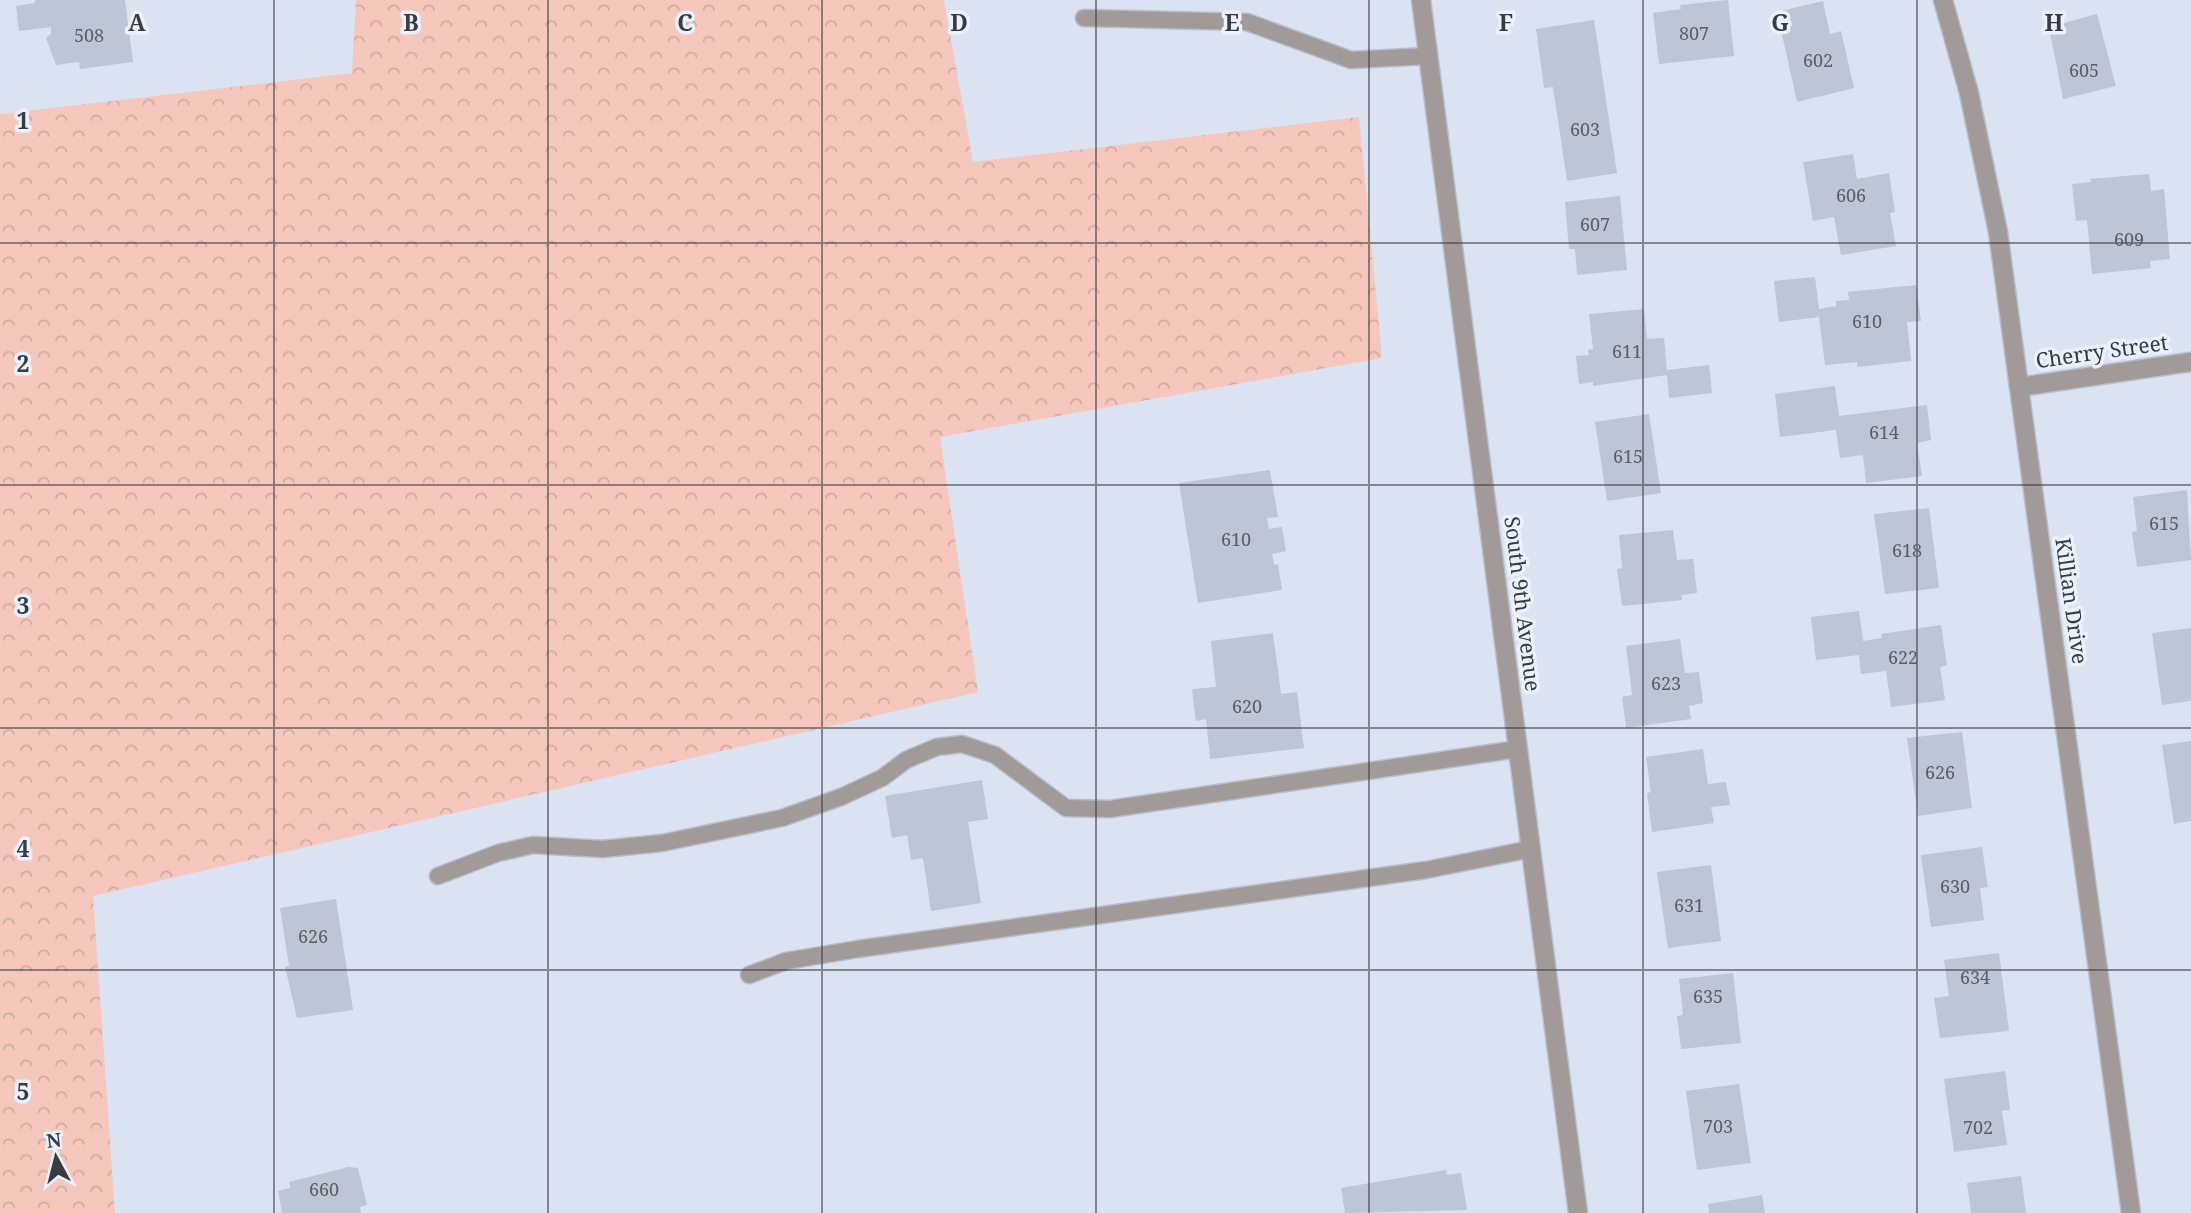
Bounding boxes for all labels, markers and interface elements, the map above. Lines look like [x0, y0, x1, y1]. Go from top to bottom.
text: A [128, 6, 146, 38]
text: B [403, 6, 419, 38]
text: C [677, 6, 693, 38]
text: D [950, 6, 968, 38]
text: E [1224, 6, 1240, 38]
text: F [1499, 6, 1513, 38]
text: G [1771, 6, 1789, 38]
text: H [2045, 6, 2064, 38]
house number: 807 [1679, 21, 1709, 45]
house number: 508 [74, 23, 104, 47]
house number: 602 [1803, 48, 1833, 72]
house number: 605 [2069, 58, 2099, 82]
text: 1 [17, 104, 30, 136]
house number: 603 [1570, 117, 1600, 141]
house number: 606 [1836, 183, 1866, 207]
house number: 607 [1580, 212, 1610, 236]
house number: 609 [2114, 227, 2144, 251]
house number: 610 [1852, 309, 1882, 333]
street label: Cherry Street [2034, 328, 2170, 374]
house number: 611 [1612, 339, 1642, 363]
text: 2 [17, 347, 30, 379]
house number: 614 [1869, 420, 1899, 444]
house number: 615 [1613, 444, 1643, 468]
house number: 615 [2149, 511, 2179, 535]
street label: South 9th Avenue [1498, 515, 1548, 693]
house number: 610 [1221, 527, 1251, 551]
street label: Killian Drive [2049, 536, 2095, 666]
house number: 618 [1892, 538, 1922, 562]
text: 3 [17, 589, 30, 621]
house number: 622 [1888, 645, 1918, 669]
house number: 623 [1651, 671, 1681, 695]
house number: 620 [1232, 694, 1262, 718]
house number: 626 [1925, 760, 1955, 784]
text: 4 [17, 832, 30, 864]
house number: 630 [1940, 874, 1970, 898]
house number: 631 [1674, 893, 1704, 917]
house number: 626 [298, 924, 328, 948]
house number: 634 [1960, 965, 1990, 989]
house number: 635 [1693, 984, 1723, 1008]
text: 5 [17, 1075, 30, 1107]
house number: 703 [1703, 1114, 1733, 1138]
house number: 702 [1963, 1115, 1993, 1139]
north arrow [21, 1122, 91, 1192]
text: N [45, 1126, 63, 1154]
house number: 660 [309, 1177, 339, 1201]

